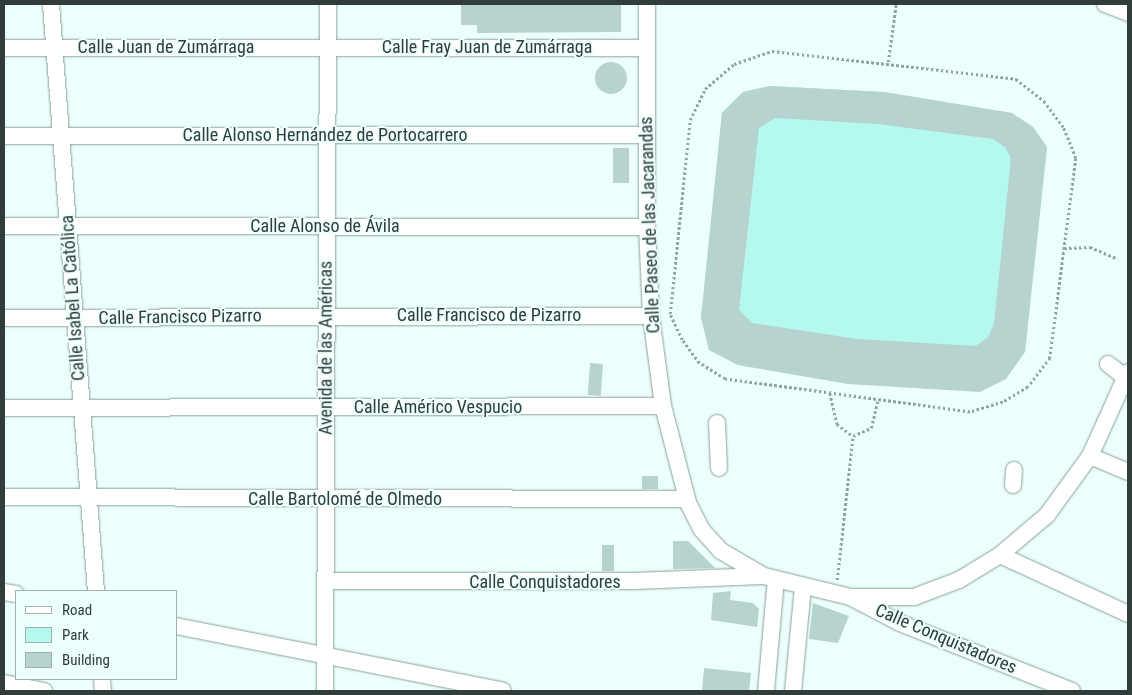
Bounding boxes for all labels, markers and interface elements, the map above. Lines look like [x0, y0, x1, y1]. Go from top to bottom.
street label: Calle Juan de Zumárraga [78, 36, 254, 58]
street label: Calle Fray Juan de Zumárraga [382, 36, 592, 58]
street label: Calle Paseo de las Jacarandas [635, 116, 665, 334]
street label: Calle Alonso Hernández de Portocarrero [183, 124, 467, 146]
street label: Calle Isabel La Católica [56, 214, 90, 382]
street label: Calle Alonso de Ávila [250, 215, 400, 237]
street label: Avenida de las Américas [315, 261, 337, 435]
street label: Calle Francisco de Pizarro [397, 304, 581, 326]
street label: Calle Francisco Pizarro [98, 305, 262, 329]
street label: Calle Américo Vespucio [354, 396, 522, 418]
street label: Calle Bartolomé de Olmedo [248, 488, 442, 510]
street label: Calle Conquistadores [469, 571, 621, 593]
legend [15, 590, 178, 680]
street label: Calle Conquistadores [872, 599, 1020, 679]
text: Road [62, 601, 92, 619]
text: Park [62, 626, 89, 644]
text: Building [62, 651, 110, 669]

